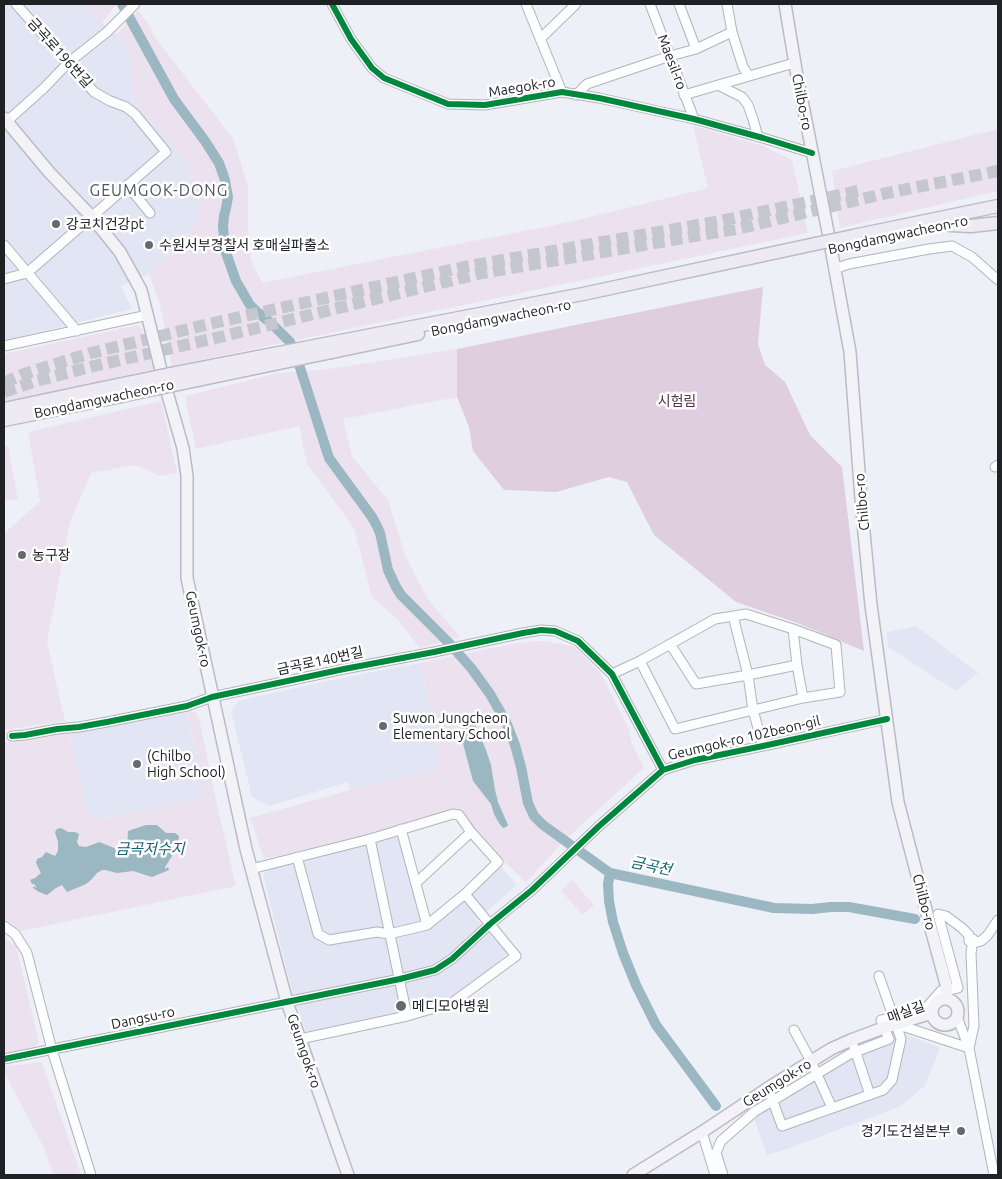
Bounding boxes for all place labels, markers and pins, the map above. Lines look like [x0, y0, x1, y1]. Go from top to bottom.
place label: 강코치건강pt [66, 216, 144, 232]
marker: 강코치건강pt [50, 218, 62, 230]
place label: 수원서부경찰서 호매실파출소 [159, 237, 330, 253]
marker: 수원서부경찰서 호매실파출소 [143, 239, 155, 251]
place label: 농구장 [32, 547, 71, 563]
marker: 농구장 [16, 549, 28, 561]
place label: Suwon Jungcheon Elementary School [393, 710, 510, 742]
marker: Suwon Jungcheon Elementary School [377, 720, 389, 732]
place label: (Chilbo High School) [147, 748, 226, 780]
marker: (Chilbo High School) [131, 758, 143, 770]
place label: 메디모아병원 [412, 998, 489, 1014]
marker: 메디모아병원 [394, 999, 408, 1013]
place label: 경기도건설본부 [861, 1123, 951, 1139]
marker: 경기도건설본부 [955, 1125, 967, 1137]

